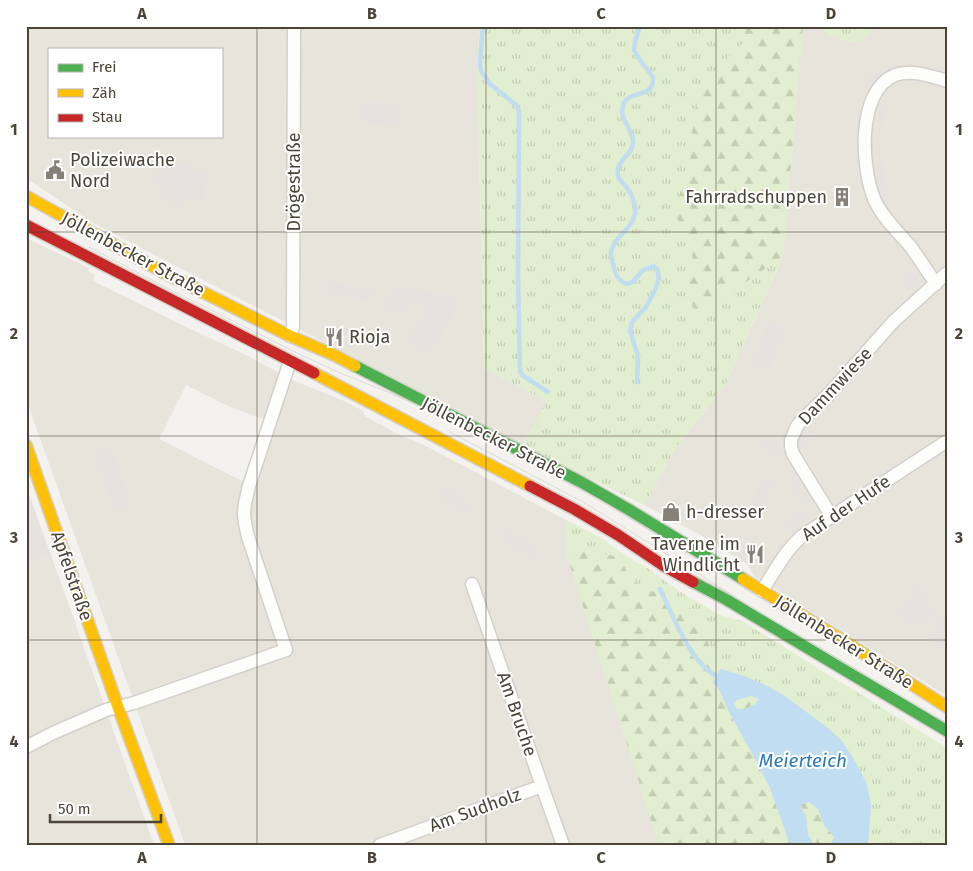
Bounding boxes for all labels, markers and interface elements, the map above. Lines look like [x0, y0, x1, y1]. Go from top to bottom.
text: A [136, 4, 147, 23]
text: B [367, 4, 377, 23]
text: C [596, 4, 606, 23]
text: D [826, 4, 836, 23]
legend [48, 48, 222, 138]
text: Frei [92, 58, 117, 76]
text: Zäh [92, 84, 117, 102]
text: Stau [92, 108, 122, 126]
text: 1 [10, 120, 18, 139]
text: 1 [955, 120, 963, 139]
street label: Drögestraße [283, 133, 305, 231]
place label: Polizeiwache Nord [70, 149, 175, 192]
public building icon: Polizeiwache Nord [44, 159, 66, 181]
place label: Fahrradschuppen [685, 186, 827, 208]
building icon: Fahrradschuppen [831, 186, 853, 208]
street label: Jöllenbecker Straße [57, 207, 209, 301]
text: 2 [10, 324, 18, 343]
text: 2 [955, 324, 963, 343]
restaurant icon: Rioja [323, 326, 345, 348]
place label: Rioja [349, 326, 390, 348]
street label: Dammwiese [794, 343, 876, 429]
street label: Jöllenbecker Straße [418, 392, 570, 484]
street label: Auf der Hufe [797, 470, 895, 546]
shop icon: h-dresser [660, 501, 682, 523]
place label: h-dresser [686, 501, 764, 523]
text: 3 [9, 528, 18, 547]
street label: Apfelstraße [46, 528, 98, 624]
text: 3 [954, 528, 963, 547]
place label: Taverne im Windlicht [651, 533, 740, 576]
restaurant icon: Taverne im Windlicht [744, 543, 766, 565]
street label: Jöllenbecker Straße [771, 590, 917, 694]
street label: Am Bruche [492, 669, 542, 759]
text: 4 [9, 732, 19, 751]
text: 4 [954, 732, 964, 751]
water label: Meierteich [759, 749, 847, 772]
street label: Am Sudholz [426, 783, 524, 837]
scale bar [50, 791, 161, 823]
text: 50 m [58, 800, 91, 818]
text: A [136, 848, 147, 867]
text: B [367, 848, 377, 867]
text: C [596, 848, 606, 867]
text: D [826, 848, 836, 867]

